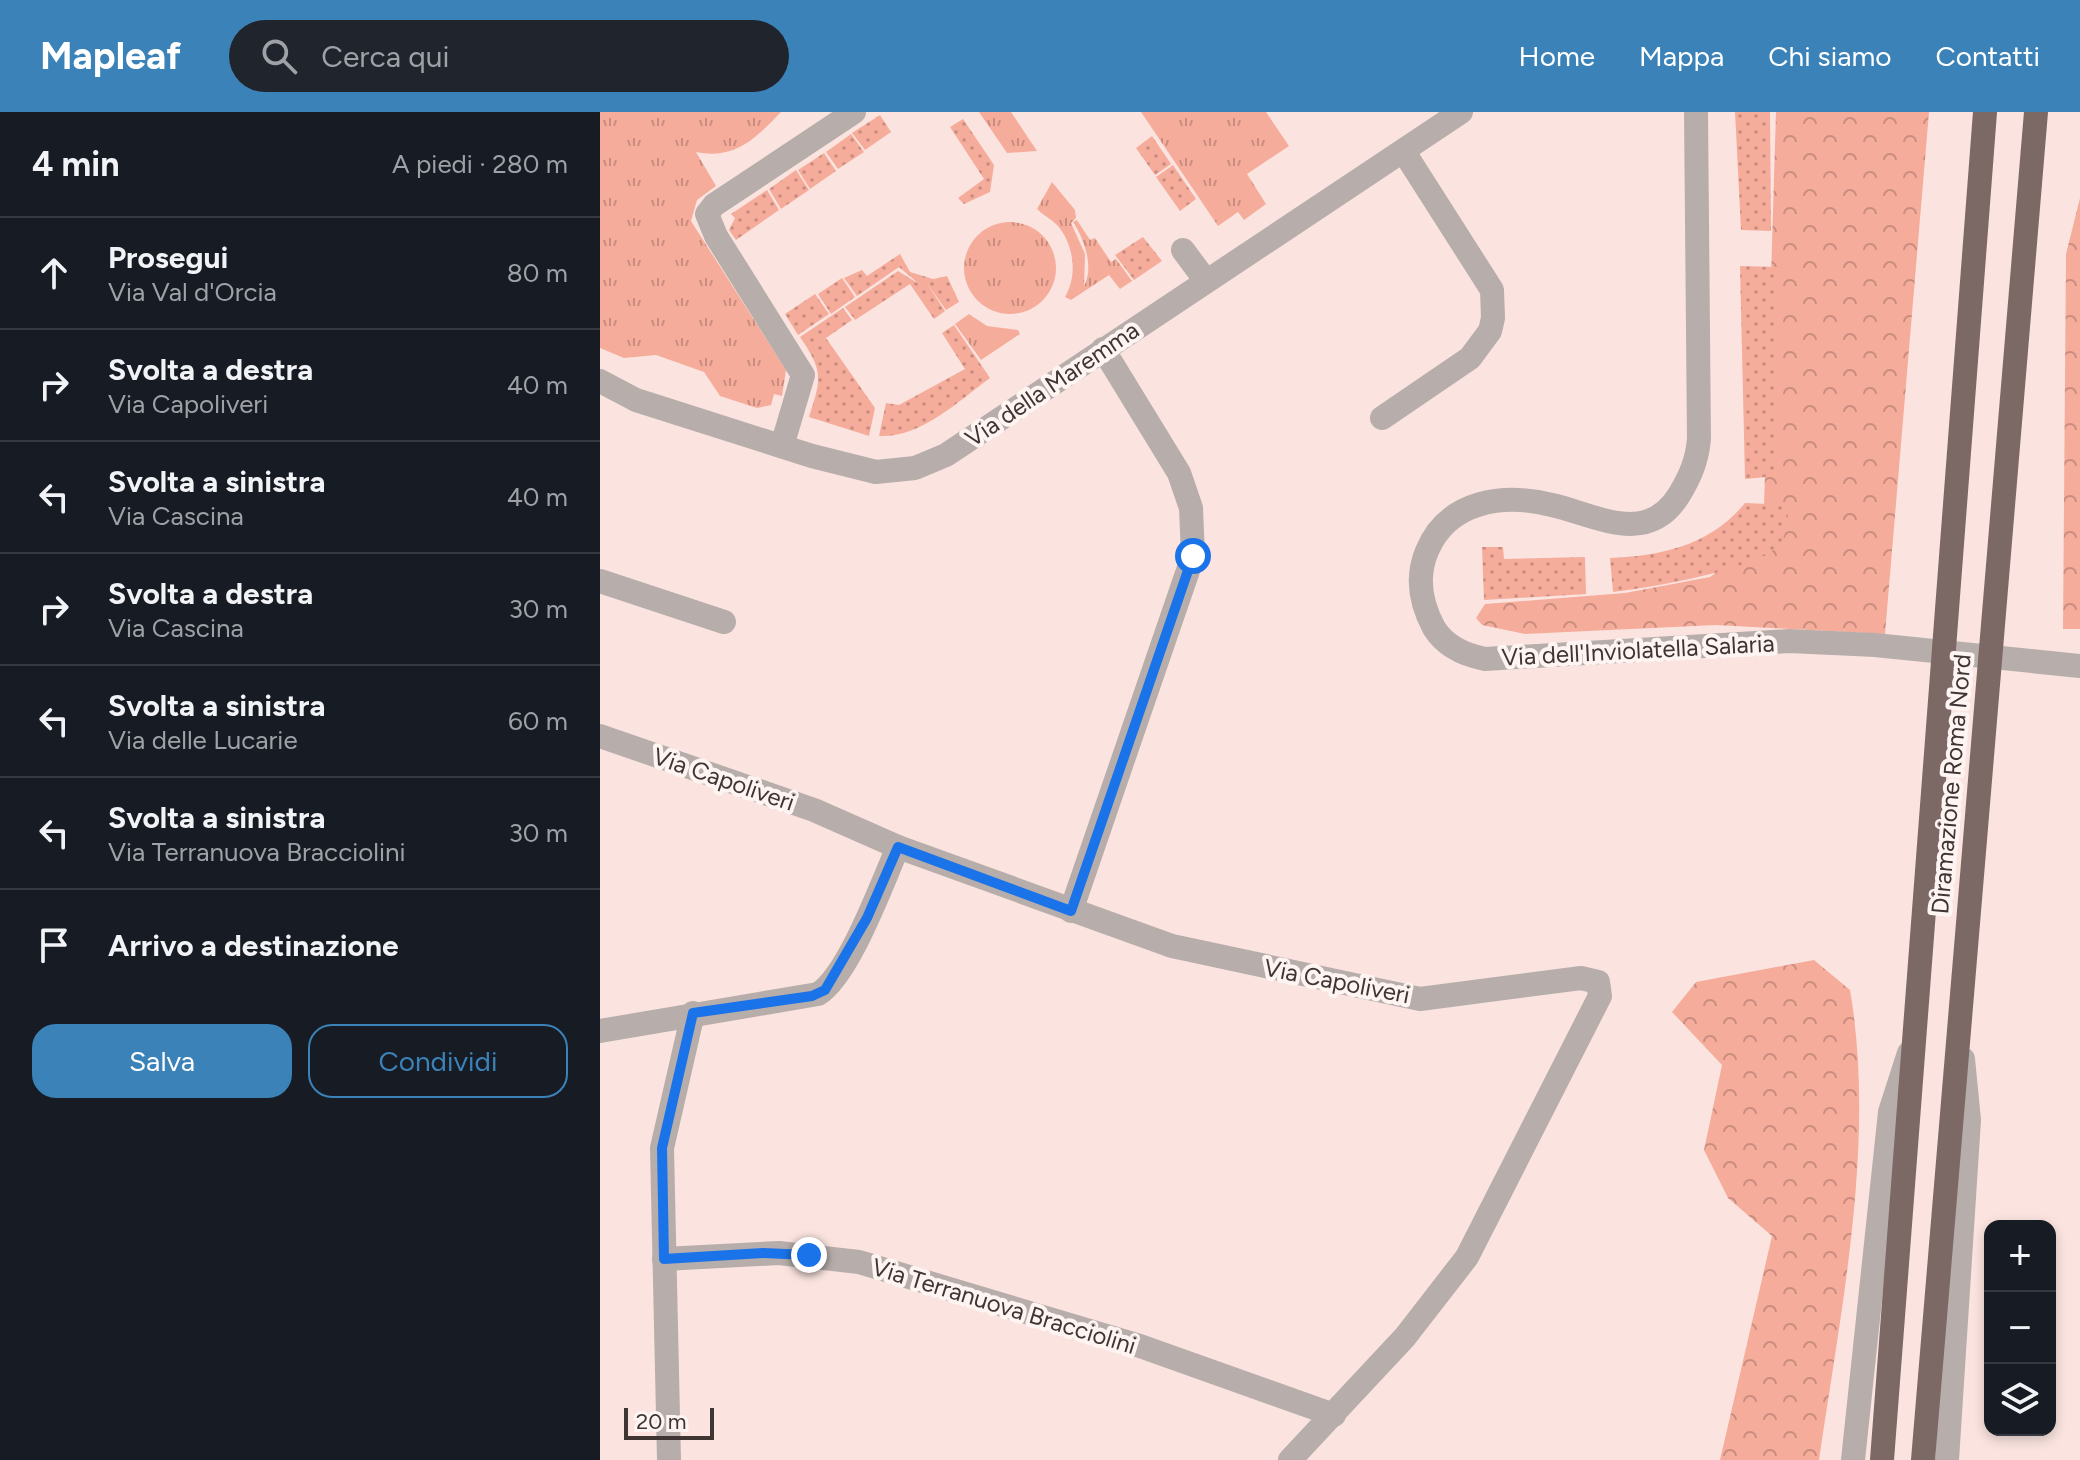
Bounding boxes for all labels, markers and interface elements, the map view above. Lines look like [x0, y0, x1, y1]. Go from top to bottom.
search box [229, 20, 789, 92]
text: Mapleaf [40, 33, 181, 79]
icon: search [257, 34, 301, 78]
text: Cerca qui [321, 38, 449, 75]
text: Home [1519, 39, 1595, 73]
text: Mappa [1639, 39, 1724, 73]
text: Chi siamo [1768, 39, 1891, 73]
text: Contatti [1935, 39, 2040, 73]
text: 4 min [32, 144, 119, 185]
text: A piedi · 280 m [392, 148, 568, 180]
text: Prosegui [108, 239, 228, 276]
icon: ahead [32, 251, 76, 295]
text: 80 m [507, 257, 568, 289]
text: Via Val d'Orcia [108, 276, 277, 308]
street label: Via della Maremma [960, 315, 1144, 453]
text: Svolta a destra [108, 351, 313, 388]
icon: right [32, 363, 76, 407]
text: 40 m [507, 369, 568, 401]
text: Via Capoliveri [108, 388, 268, 420]
text: Svolta a sinistra [108, 463, 325, 500]
icon: left [32, 475, 76, 519]
text: 40 m [507, 481, 568, 513]
text: Via Cascina [108, 500, 244, 532]
route start [1175, 538, 1211, 574]
text: Svolta a destra [108, 575, 313, 612]
icon: right [32, 587, 76, 631]
text: 30 m [509, 593, 568, 625]
text: Via Cascina [108, 612, 244, 644]
street label: Via dell'Inviolatella Salaria [1501, 628, 1775, 672]
street label: Diramazione Roma Nord [1925, 653, 1977, 915]
text: Svolta a sinistra [108, 687, 325, 724]
icon: left [32, 699, 76, 743]
text: 60 m [508, 705, 568, 737]
text: Via delle Lucarie [108, 724, 298, 756]
street label: Via Capoliveri [649, 741, 799, 817]
text: Svolta a sinistra [108, 799, 325, 836]
icon: left [32, 811, 76, 855]
text: 30 m [509, 817, 568, 849]
text: Via Terranuova Bracciolini [108, 836, 406, 868]
icon: arrive [32, 923, 76, 967]
text: Arrivo a destinazione [108, 927, 399, 964]
street label: Via Capoliveri [1262, 953, 1412, 1009]
button: Salva [32, 1024, 292, 1098]
button: Condividi [308, 1024, 568, 1098]
map controls [1984, 1220, 2056, 1436]
button: + [1984, 1220, 2056, 1292]
route end [791, 1237, 827, 1273]
street label: Via Terranuova Bracciolini [868, 1252, 1140, 1360]
button: − [1984, 1292, 2056, 1364]
button: layers [1984, 1364, 2056, 1436]
scale bar [624, 1404, 714, 1440]
text: 20 m [636, 1408, 687, 1435]

